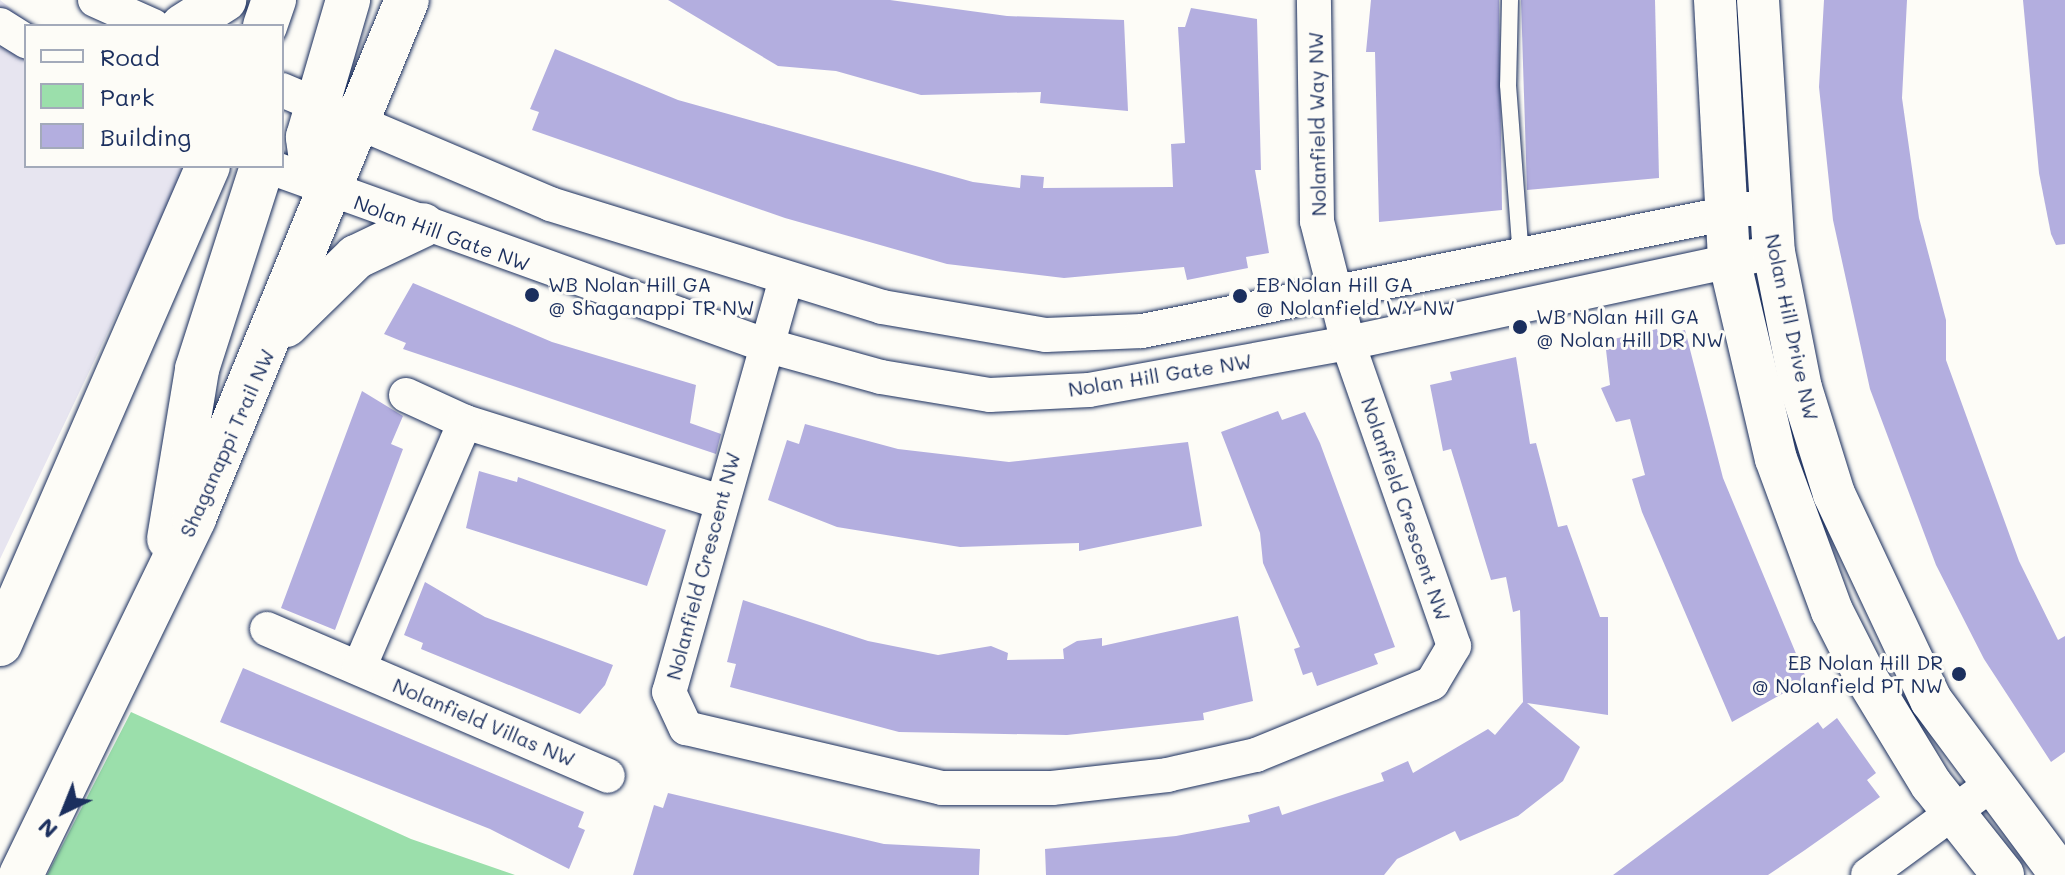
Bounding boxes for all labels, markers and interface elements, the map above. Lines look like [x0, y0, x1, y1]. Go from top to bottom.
legend [24, 24, 284, 168]
street label: Nolanfield Way NW [1303, 31, 1331, 217]
text: Road [100, 41, 160, 72]
text: Park [100, 81, 154, 112]
text: Building [100, 121, 191, 152]
street label: Nolan Hill Gate NW [351, 190, 533, 276]
street label: Nolan Hill Drive NW [1761, 232, 1823, 422]
place label: WB Nolan Hill GA @ Shaganappi TR NW [548, 272, 755, 319]
place label: EB Nolan Hill GA @ Nolanfield WY NW [1256, 272, 1455, 319]
marker: WB Nolan Hill GA @ Shaganappi TR NW [523, 286, 541, 304]
marker: EB Nolan Hill GA @ Nolanfield WY NW [1231, 287, 1249, 305]
place label: WB Nolan Hill GA @ Nolan Hill DR NW [1536, 304, 1724, 351]
marker: WB Nolan Hill GA @ Nolan Hill DR NW [1511, 318, 1529, 336]
street label: Shaganappi Trail NW [175, 345, 279, 541]
street label: Nolan Hill Gate NW [1066, 349, 1254, 401]
street label: Nolanfield Crescent NW [1356, 394, 1456, 624]
street label: Nolanfield Crescent NW [661, 450, 745, 682]
place label: EB Nolan Hill DR @ Nolanfield PT NW [1751, 650, 1943, 697]
marker: EB Nolan Hill DR @ Nolanfield PT NW [1950, 665, 1968, 683]
street label: Nolanfield Villas NW [389, 673, 579, 771]
north arrow [24, 771, 104, 851]
text: N [31, 813, 63, 845]

